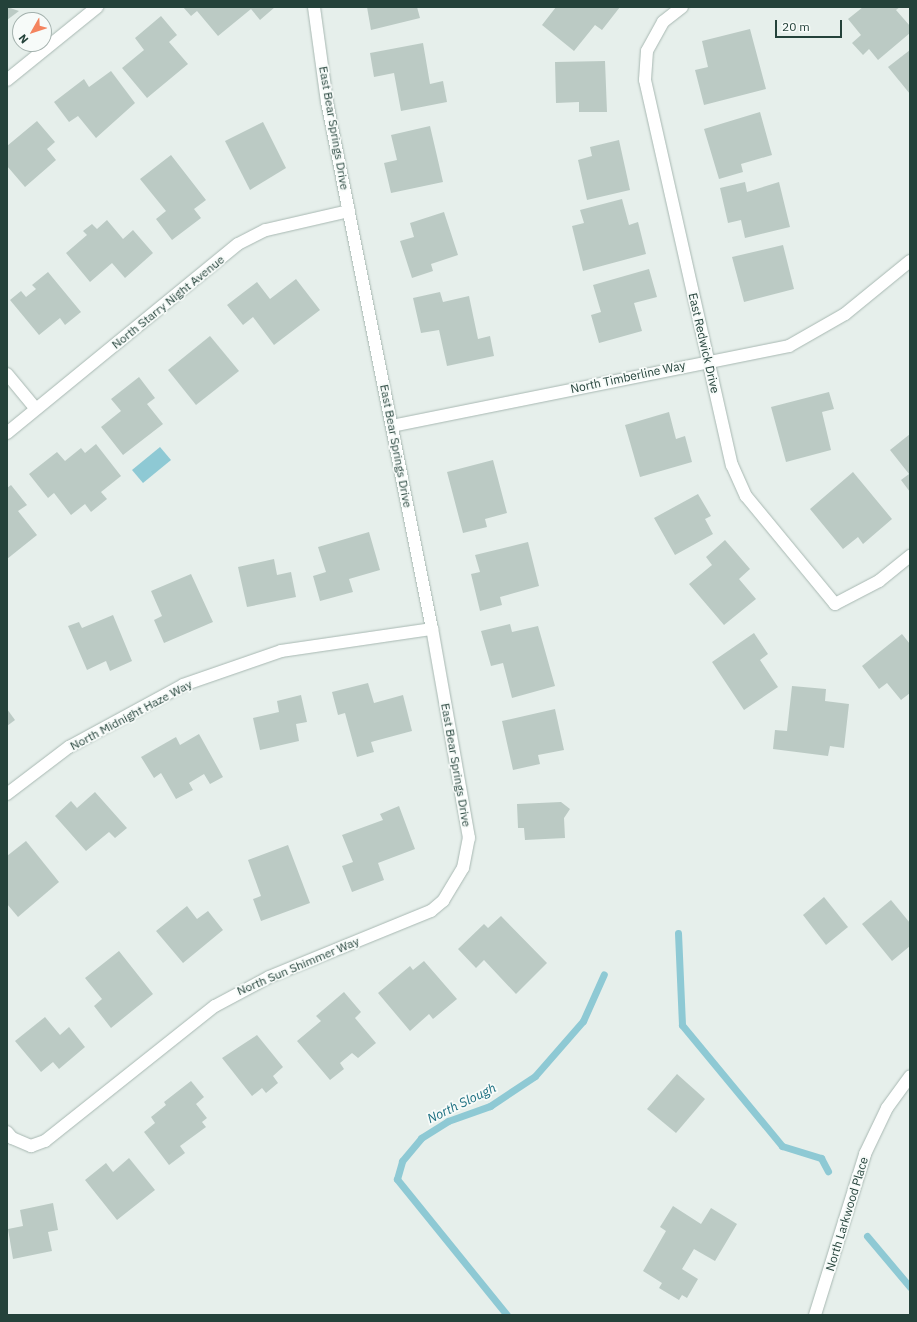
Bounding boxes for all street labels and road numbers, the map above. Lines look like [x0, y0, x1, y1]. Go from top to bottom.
street label: East Bear Springs Drive [316, 65, 352, 191]
street label: North Starry Night Avenue [109, 252, 227, 352]
street label: East Redwick Drive [685, 291, 723, 395]
street label: North Timberline Way [569, 358, 687, 396]
street label: East Bear Springs Drive [377, 383, 415, 509]
street label: North Midnight Haze Way [68, 677, 194, 753]
street label: East Bear Springs Drive [438, 702, 474, 828]
street label: North Sun Shimmer Way [235, 934, 361, 998]
street label: North Larkwood Place [823, 1155, 871, 1273]

